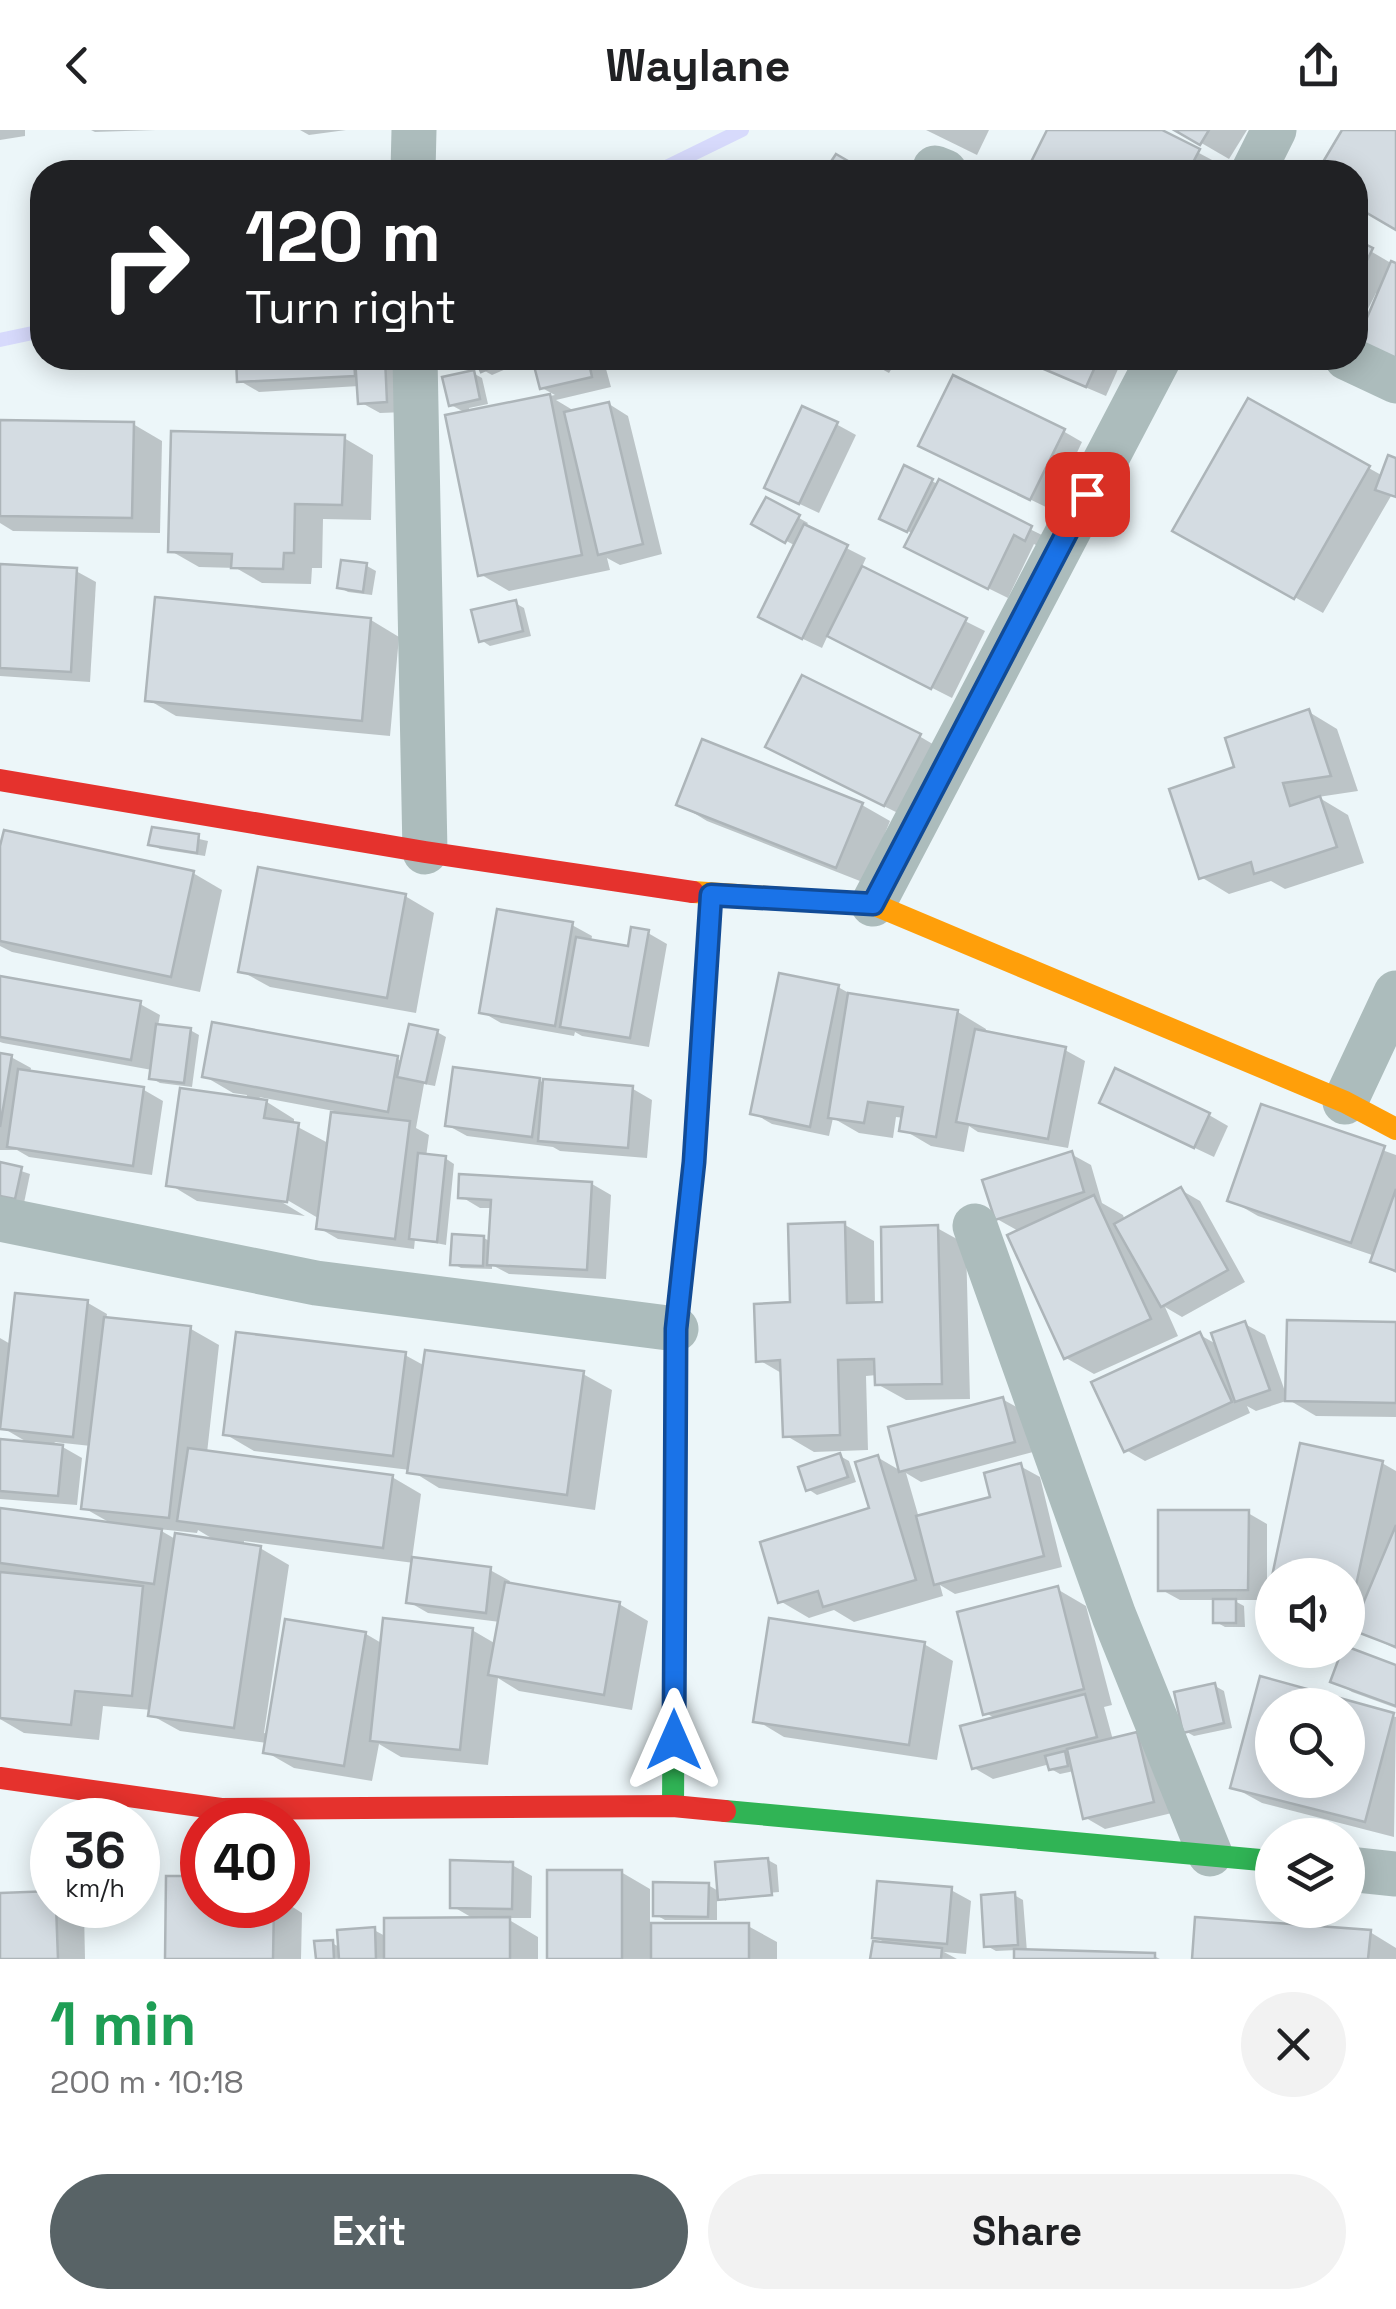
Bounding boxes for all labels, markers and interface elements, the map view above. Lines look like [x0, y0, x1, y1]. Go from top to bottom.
text: Waylane [606, 37, 790, 94]
icon: back [50, 38, 105, 93]
icon: share [1291, 38, 1346, 93]
text: 120 m [245, 192, 441, 281]
icon: right [80, 200, 210, 330]
text: Turn right [245, 279, 456, 336]
pin [1045, 452, 1130, 537]
icon: arrive [1060, 467, 1115, 522]
map controls [1255, 1558, 1365, 1928]
button: sound [1255, 1558, 1365, 1668]
position arrow [622, 1688, 726, 1792]
button: search [1255, 1688, 1365, 1798]
speed limit sign: 40 [180, 1798, 310, 1928]
button: layers [1255, 1818, 1365, 1928]
text: 36 [64, 1819, 126, 1883]
text: km/h [65, 1872, 125, 1904]
text: 1 min [50, 1986, 197, 2063]
button: close [1241, 1992, 1346, 2097]
text: 200 m · 10:18 [50, 2062, 244, 2102]
button: Exit [50, 2174, 688, 2289]
button: Share [708, 2174, 1346, 2289]

